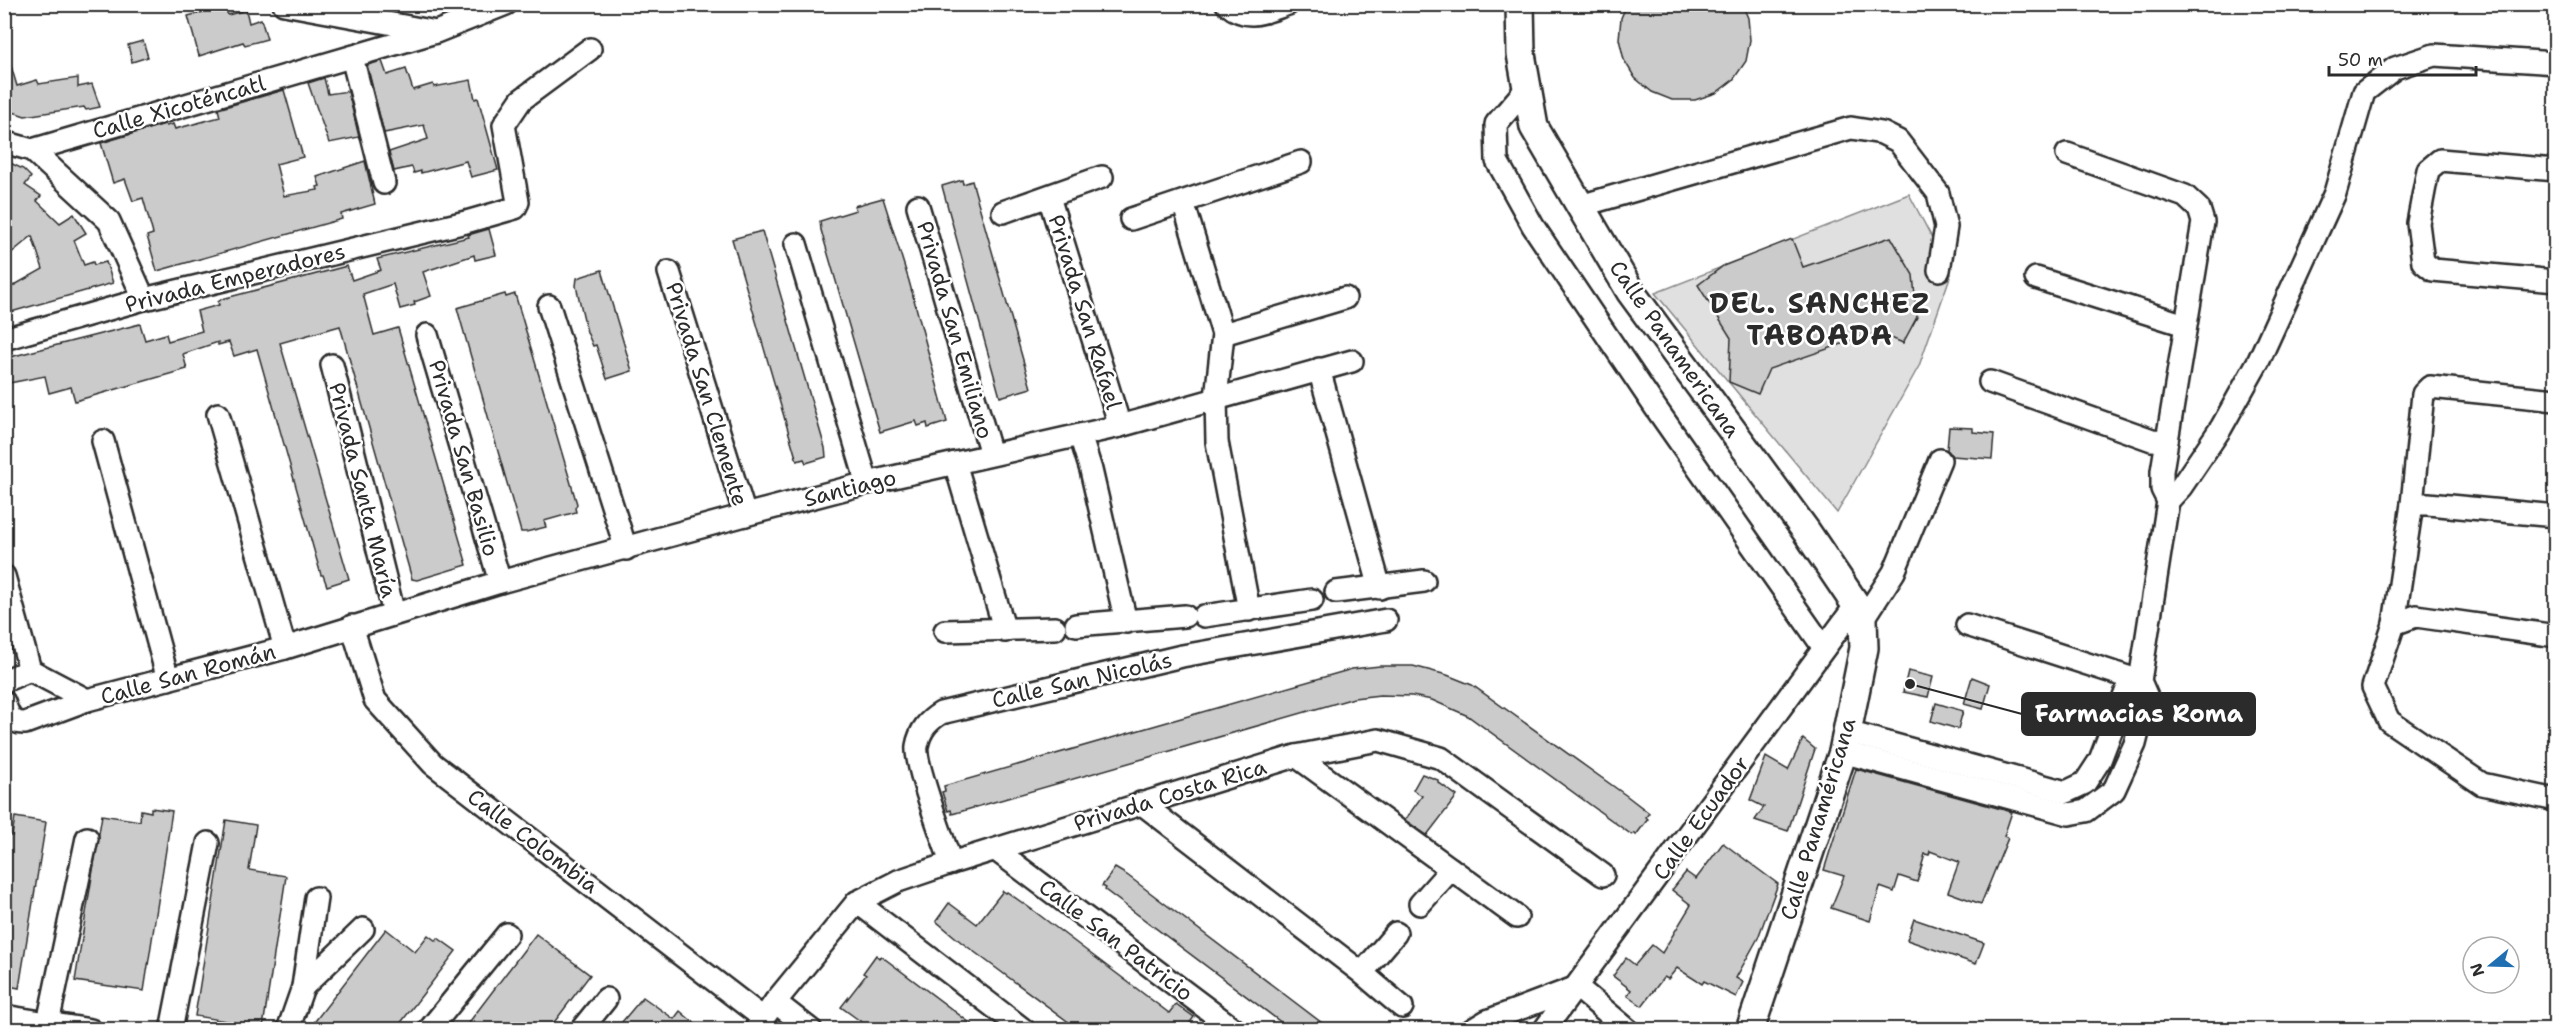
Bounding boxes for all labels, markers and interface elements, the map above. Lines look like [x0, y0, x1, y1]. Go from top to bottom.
scale bar [2329, 39, 2476, 77]
text: 50 m [2338, 48, 2383, 72]
street label: Calle Xicoténcatl [89, 68, 269, 146]
street label: Privada San Rafael [1042, 211, 1129, 413]
street label: Privada San Emiliano [910, 218, 1000, 442]
street label: Privada Emperadores [122, 237, 348, 319]
street label: Calle Panamericana [1603, 255, 1747, 444]
street label: Privada San Clemente [659, 279, 755, 509]
district label: DEL. SANCHEZ TABOADA [1709, 284, 1931, 354]
street label: Privada San Basilio [422, 356, 506, 560]
street label: Privada Santa María [322, 379, 404, 601]
street label: Santiago [801, 463, 899, 513]
street label: Calle San Román [97, 637, 279, 711]
street label: Calle San Nicolás [989, 645, 1175, 715]
callout: Farmacias Roma [2022, 693, 2255, 735]
text: Farmacias Roma [2035, 698, 2244, 730]
street label: Calle Panaméricana [1773, 714, 1863, 924]
street label: Calle Ecuador [1646, 750, 1756, 886]
street label: Privada Costa Rica [1070, 752, 1270, 838]
street label: Calle Colombia [462, 782, 605, 900]
street label: Calle San Patricio [1033, 872, 1199, 1008]
north arrow [2461, 935, 2521, 995]
text: N [2465, 960, 2489, 979]

